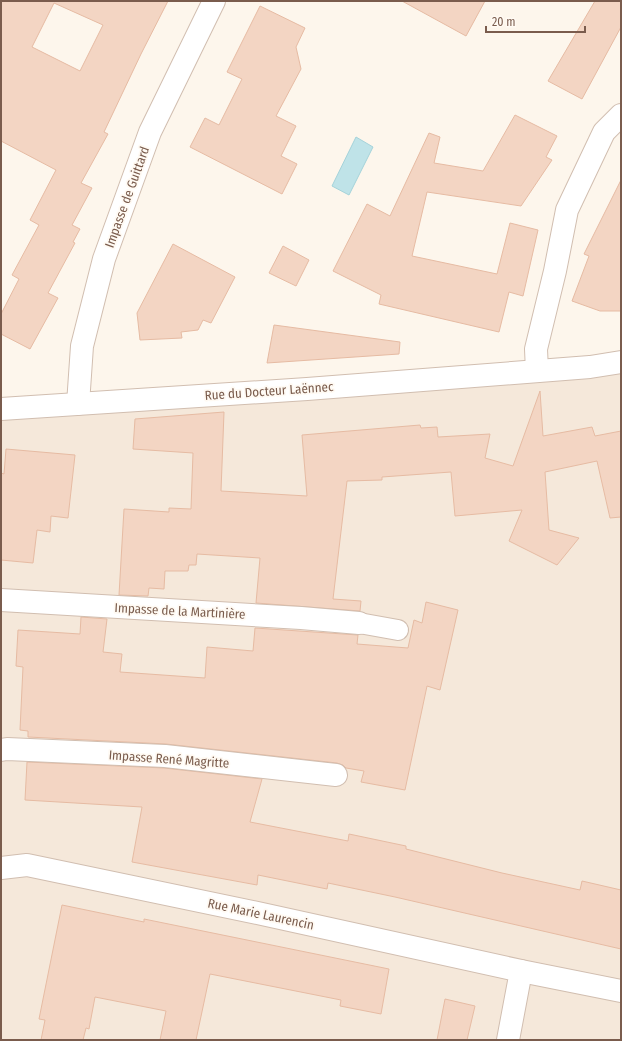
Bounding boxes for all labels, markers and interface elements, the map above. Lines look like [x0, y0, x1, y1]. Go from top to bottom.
scale bar [486, 8, 585, 34]
text: 20 m [492, 15, 516, 29]
street label: Impasse de Guittard [102, 144, 152, 250]
street label: Rue du Docteur Laënnec [204, 379, 334, 403]
street label: Impasse de la Martinière [114, 600, 246, 622]
street label: Impasse René Magritte [108, 747, 230, 771]
street label: Rue Marie Laurencin [206, 895, 316, 933]

